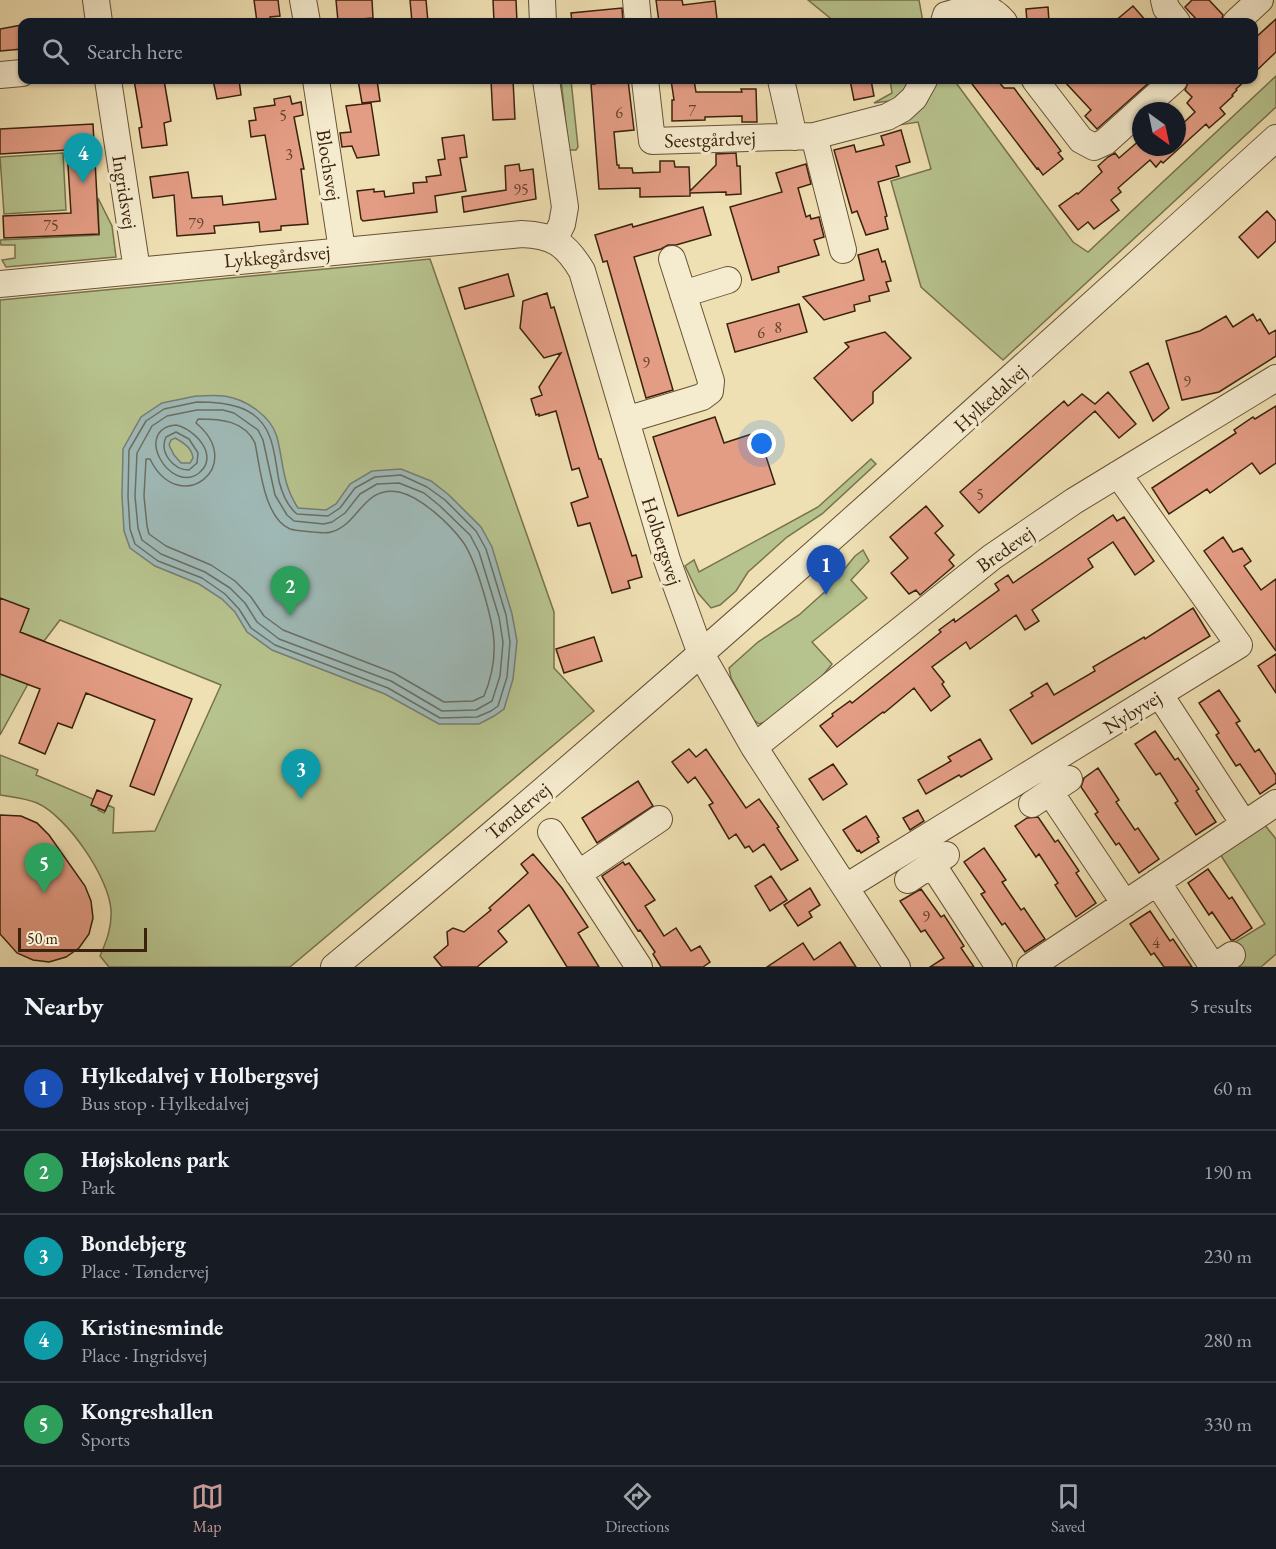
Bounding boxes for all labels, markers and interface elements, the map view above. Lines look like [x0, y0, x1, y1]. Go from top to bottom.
search box [18, 18, 1258, 84]
icon: search [39, 35, 72, 68]
text: Search here [87, 37, 182, 66]
house number: 7 [688, 100, 696, 121]
house number: 6 [615, 102, 623, 123]
north arrow [1132, 102, 1186, 156]
house number: 5 [279, 105, 287, 126]
street label: Seestgårdvej [664, 124, 756, 154]
street label: Blochsvej [311, 127, 347, 203]
pin: 4 [64, 134, 103, 183]
house number: 3 [285, 144, 293, 165]
street label: Ingridsvej [106, 153, 144, 231]
house number: 95 [513, 179, 529, 200]
house number: 79 [188, 213, 204, 234]
house number: 75 [43, 215, 59, 236]
street label: Lykkegårdsvej [223, 238, 331, 274]
house number: 8 [774, 317, 782, 338]
house number: 6 [757, 322, 765, 343]
house number: 9 [642, 352, 650, 373]
street label: Hylkedalvej [948, 358, 1032, 438]
house number: 9 [1183, 371, 1191, 392]
your location [747, 429, 776, 458]
house number: 5 [976, 484, 984, 505]
street label: Holbergsvej [636, 494, 688, 588]
street label: Bredevej [971, 520, 1039, 578]
pin: 1 [806, 546, 846, 595]
pin: 2 [270, 566, 310, 616]
street label: Nybyvej [1098, 684, 1166, 740]
pin: 3 [282, 750, 320, 799]
street label: Tøndervej [480, 776, 556, 846]
pin: 5 [24, 844, 63, 893]
house number: 9 [922, 906, 930, 927]
scale bar [18, 925, 147, 953]
text: 50 m [27, 928, 58, 949]
house number: 4 [1152, 932, 1160, 953]
text: Nearby [24, 989, 104, 1023]
text: 5 results [1189, 993, 1252, 1019]
text: Hylkedalvej v Holbergsvej [81, 1061, 319, 1090]
text: 1 [38, 1075, 49, 1101]
text: 60 m [1213, 1075, 1252, 1101]
text: Bus stop · Hylkedalvej [81, 1090, 249, 1116]
text: Højskolens park [81, 1145, 229, 1174]
text: 2 [38, 1159, 49, 1185]
text: 190 m [1204, 1159, 1252, 1185]
text: Park [81, 1174, 115, 1200]
text: Bondebjerg [81, 1229, 186, 1258]
text: 3 [38, 1243, 49, 1269]
text: 230 m [1204, 1243, 1252, 1269]
text: Place · Tøndervej [81, 1258, 209, 1284]
text: Kristinesminde [81, 1313, 223, 1342]
text: 4 [38, 1327, 49, 1353]
text: 280 m [1204, 1327, 1252, 1353]
text: Place · Ingridsvej [81, 1342, 207, 1368]
text: Kongreshallen [81, 1397, 214, 1426]
text: 5 [38, 1411, 49, 1437]
text: 330 m [1204, 1411, 1252, 1437]
text: Sports [81, 1426, 130, 1452]
tab: Map [191, 1480, 224, 1537]
tab: Directions [605, 1480, 670, 1537]
tab: Saved [1051, 1480, 1085, 1537]

